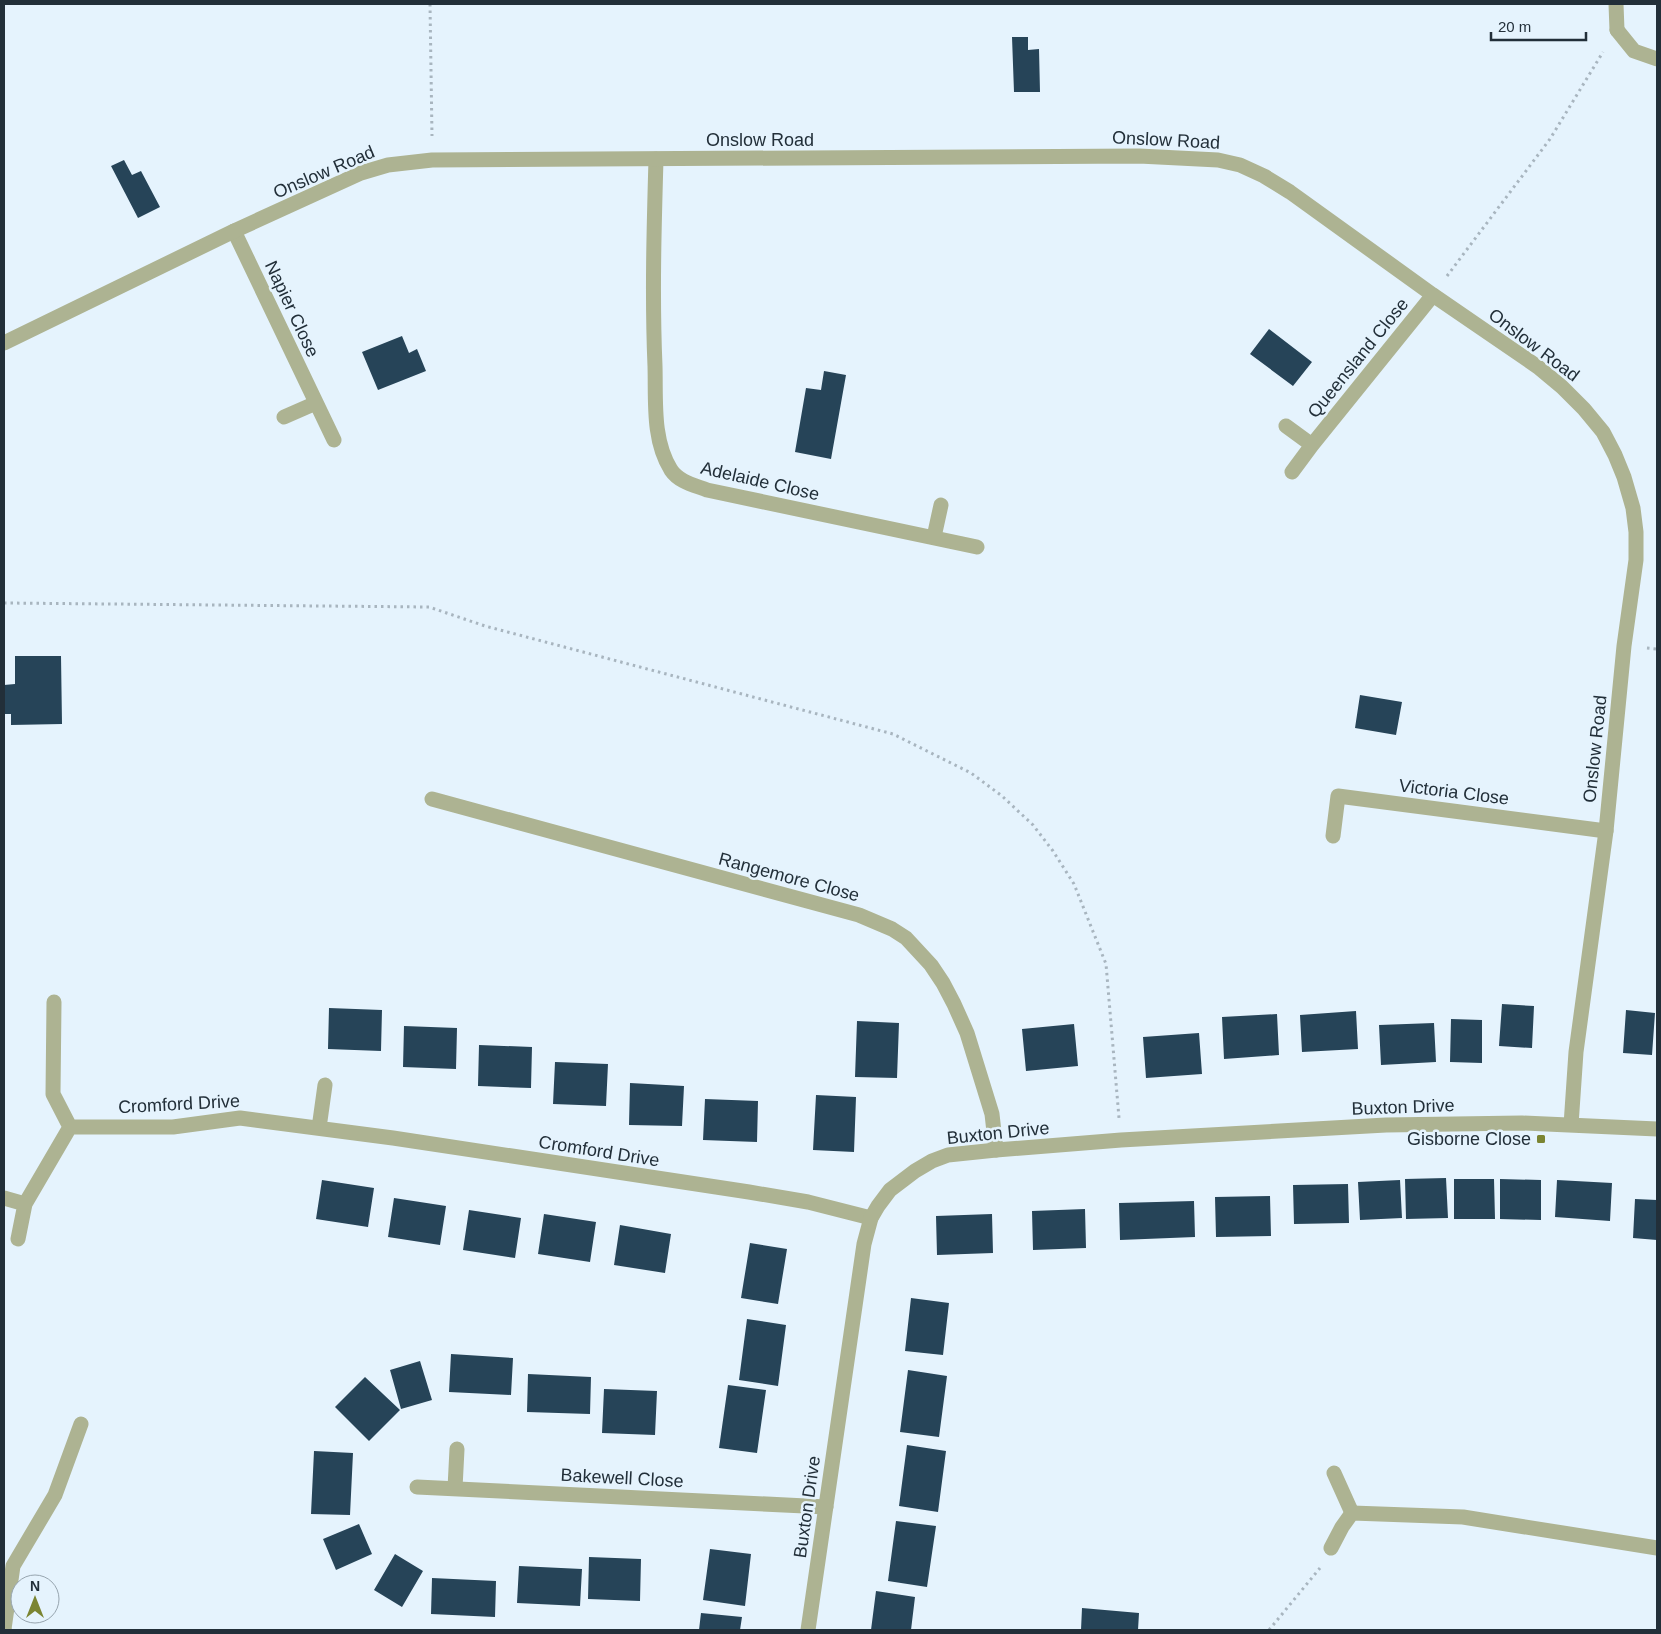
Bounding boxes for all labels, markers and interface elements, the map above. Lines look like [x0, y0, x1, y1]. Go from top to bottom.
scale bar [1491, 10, 1586, 42]
text: 20 m [1498, 18, 1531, 35]
street label: Onslow Road [1112, 127, 1220, 153]
street label: Onslow Road [706, 130, 814, 150]
street label: Onslow Road [270, 142, 378, 202]
street label: Napier Close [261, 258, 323, 360]
street label: Queensland Close [1304, 294, 1412, 422]
street label: Onslow Road [1485, 304, 1583, 386]
street label: Adelaide Close [699, 458, 821, 504]
street label: Onslow Road [1579, 694, 1611, 804]
street label: Victoria Close [1398, 775, 1510, 809]
street label: Rangemore Close [716, 849, 862, 905]
street label: Cromford Drive [118, 1091, 240, 1117]
street label: Buxton Drive [1351, 1095, 1455, 1119]
street label: Buxton Drive [946, 1118, 1050, 1148]
place label: Gisborne Close [1407, 1129, 1531, 1149]
street label: Cromford Drive [537, 1132, 661, 1170]
marker: Gisborne Close [1535, 1133, 1547, 1145]
street label: Buxton Drive [790, 1455, 824, 1559]
street label: Bakewell Close [560, 1465, 684, 1491]
north arrow [10, 1574, 60, 1624]
text: N [30, 1578, 40, 1594]

